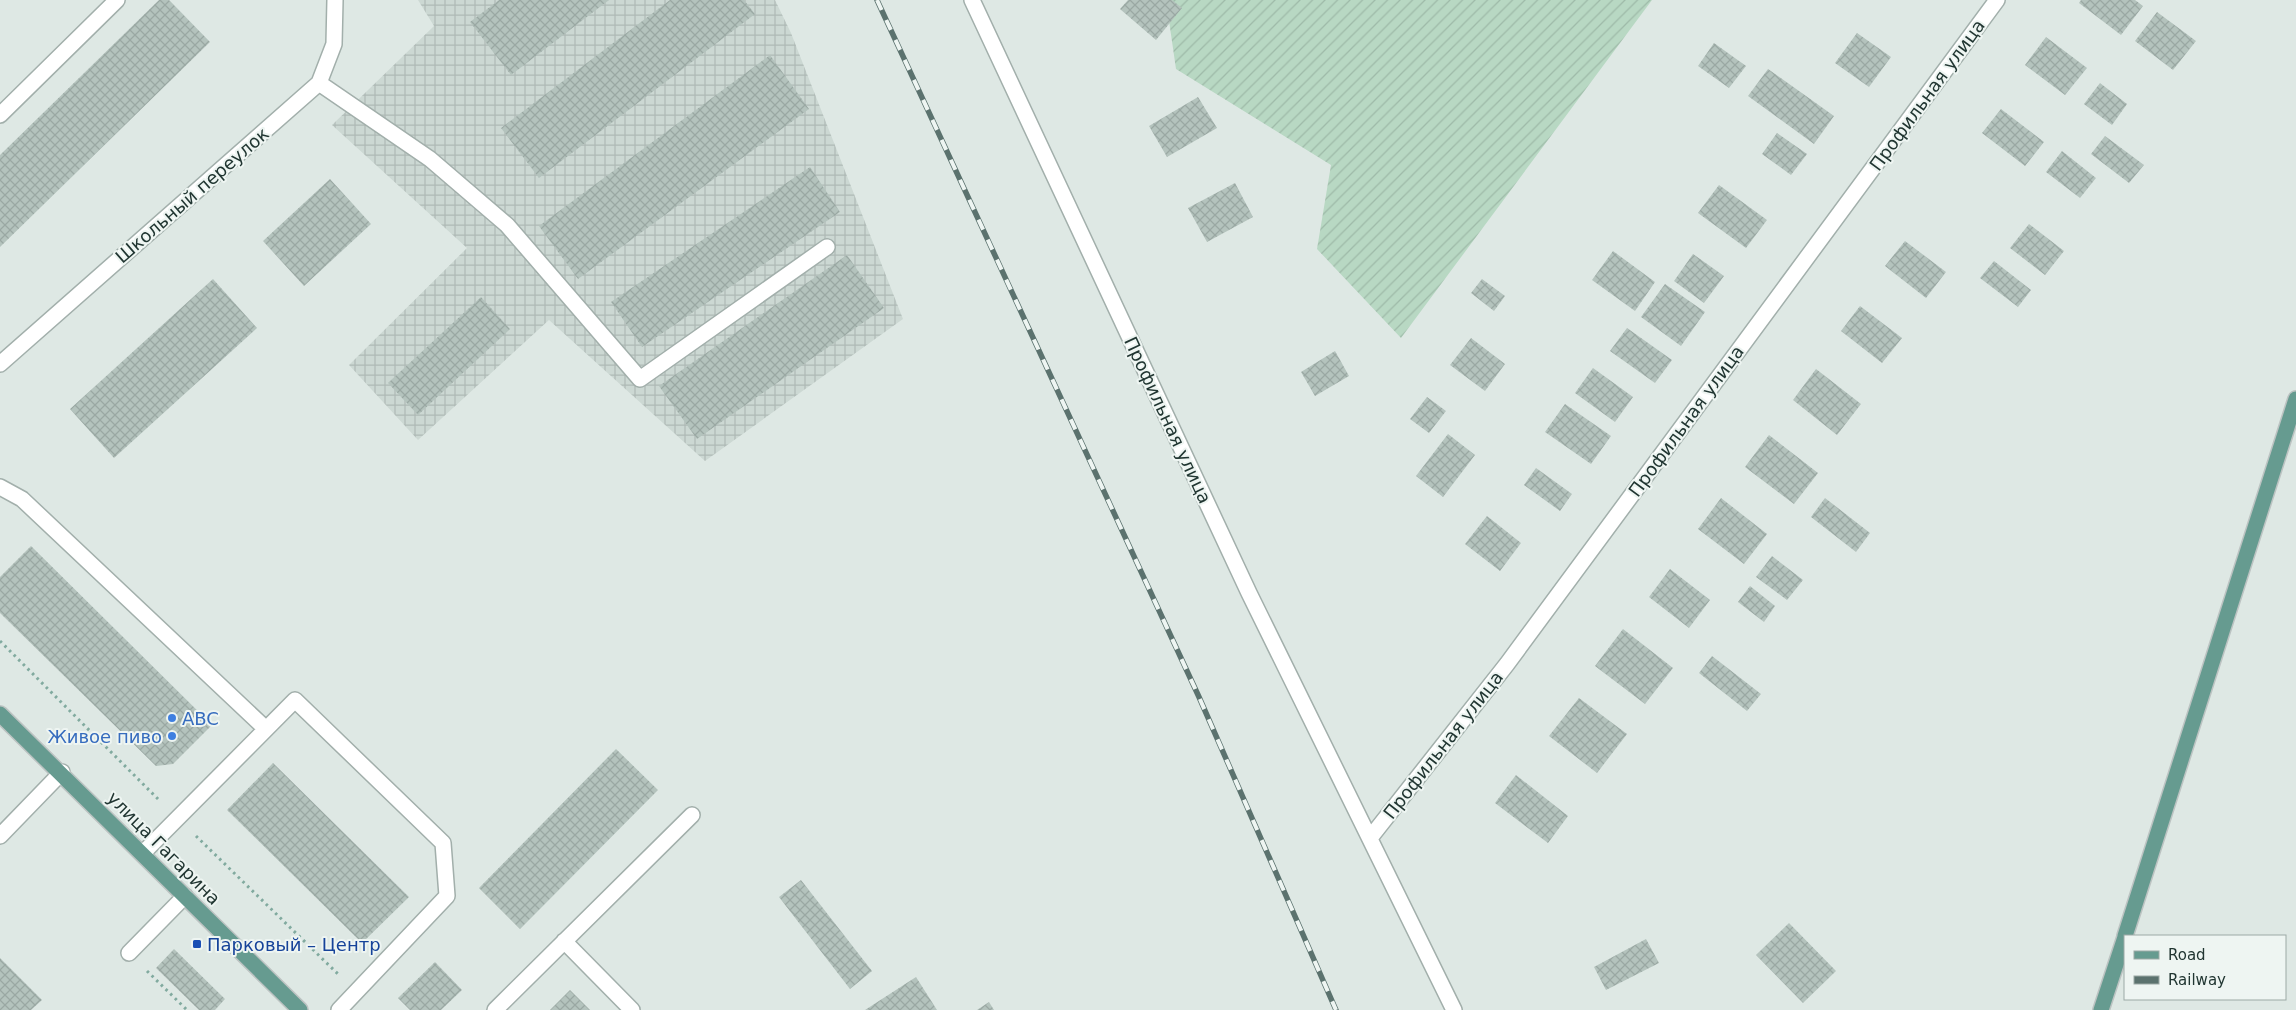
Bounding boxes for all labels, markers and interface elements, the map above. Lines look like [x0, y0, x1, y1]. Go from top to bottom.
street label: Профильная улица [1865, 15, 1989, 175]
street label: Школьный переулок [111, 123, 273, 267]
street label: Профильная улица [1120, 333, 1216, 507]
street label: Профильная улица [1624, 341, 1748, 501]
street label: Профильная улица [1379, 667, 1507, 823]
place label: ABC [182, 708, 219, 729]
marker: ABC [166, 712, 178, 724]
place label: Живое пиво [47, 726, 162, 747]
marker: Живое пиво [166, 730, 178, 742]
street label: улица Гагарина [103, 787, 225, 909]
place label: Парковый – Центр [207, 934, 381, 955]
legend [2124, 935, 2286, 1000]
marker: Парковый – Центр [191, 938, 203, 950]
text: Road [2168, 946, 2206, 964]
text: Railway [2168, 971, 2226, 989]

